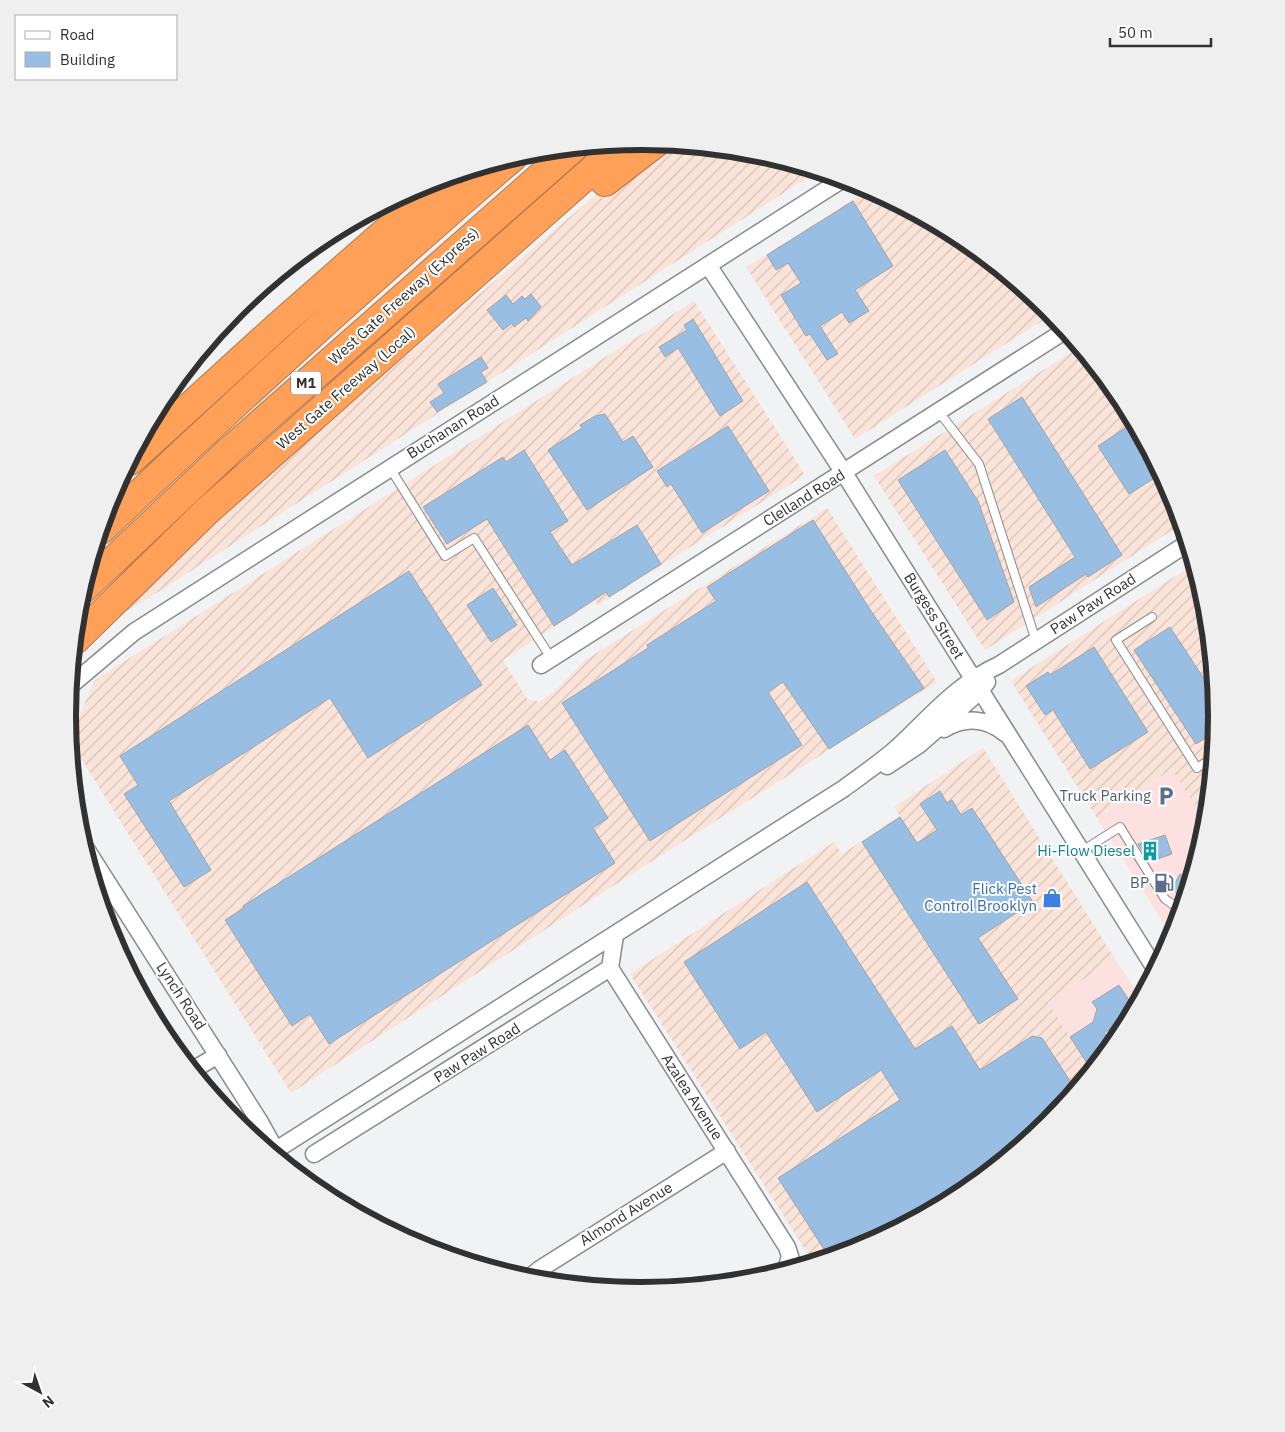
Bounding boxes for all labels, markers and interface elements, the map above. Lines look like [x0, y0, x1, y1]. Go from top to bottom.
legend [15, 15, 178, 80]
scale bar [1110, 15, 1211, 47]
text: 50 m [1118, 23, 1153, 42]
text: Road [60, 25, 95, 44]
text: Building [60, 50, 115, 69]
street label: West Gate Freeway (Express) [324, 223, 483, 368]
street label: West Gate Freeway (Local) [272, 322, 419, 453]
road number: M1 [291, 372, 321, 394]
street label: Buchanan Road [403, 391, 502, 463]
street label: Clelland Road [759, 465, 848, 530]
street label: Burgess Street [900, 569, 969, 663]
street label: Paw Paw Road [1046, 569, 1139, 638]
parking icon: Truck Parking [1155, 785, 1177, 807]
place label: Truck Parking [1060, 786, 1151, 805]
building icon: Hi-Flow Diesel [1139, 840, 1161, 862]
place label: Hi-Flow Diesel [1037, 841, 1135, 860]
fuel station icon: BP [1153, 872, 1175, 894]
place label: BP [1130, 873, 1149, 892]
place label: Flick Pest Control Brooklyn [924, 879, 1037, 915]
shop icon: Flick Pest Control Brooklyn [1041, 887, 1063, 909]
street label: Lynch Road [152, 958, 210, 1033]
street label: Paw Paw Road [430, 1018, 524, 1087]
street label: Azalea Avenue [658, 1050, 727, 1143]
street label: Almond Avenue [576, 1177, 676, 1250]
north arrow [15, 1367, 65, 1417]
text: N [39, 1392, 58, 1412]

